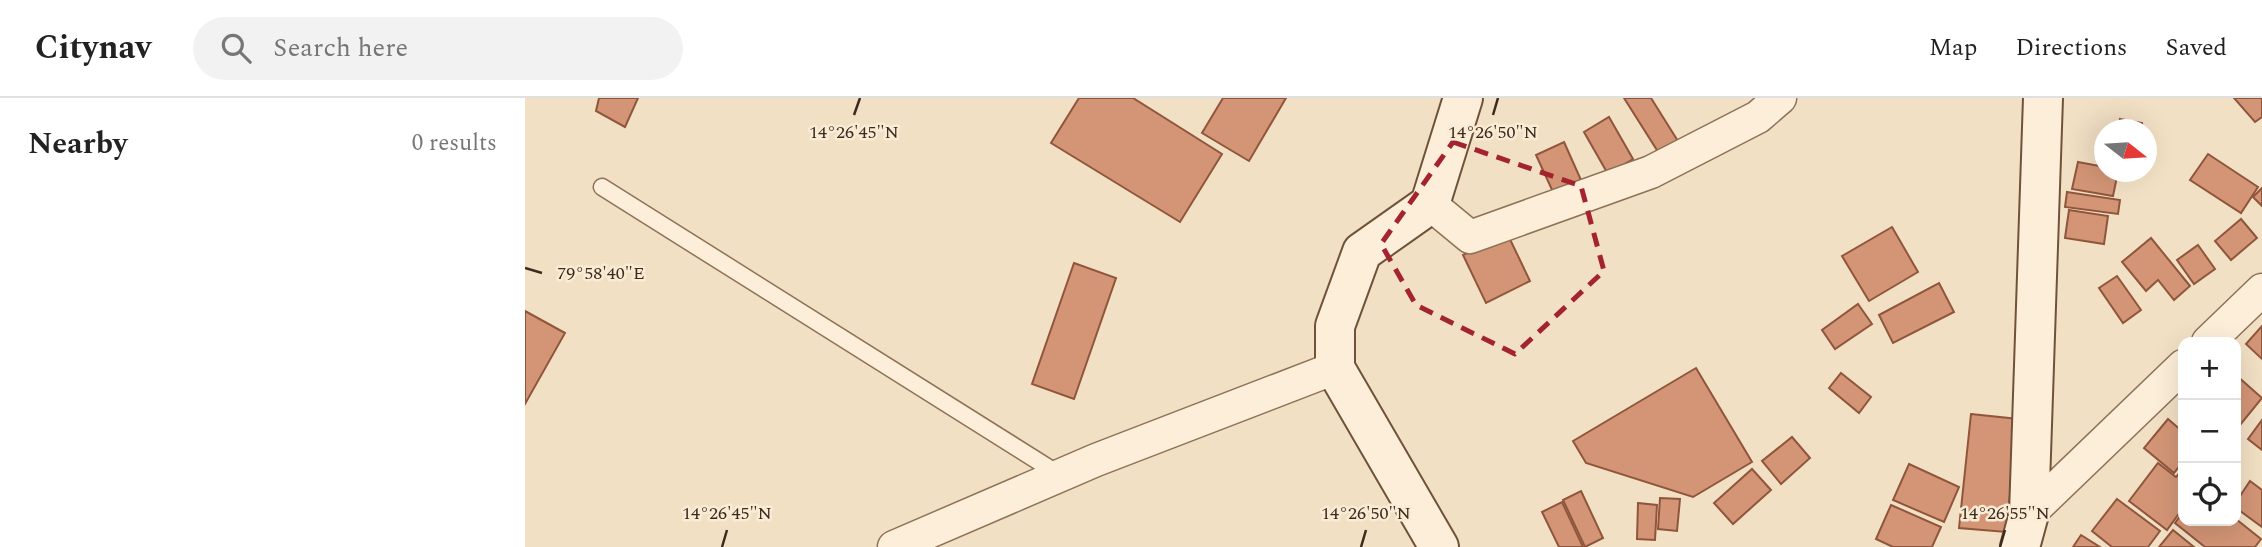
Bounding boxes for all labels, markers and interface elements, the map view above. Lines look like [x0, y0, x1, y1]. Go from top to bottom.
search box [193, 17, 683, 80]
text: Citynav [35, 23, 151, 73]
text: Search here [273, 28, 408, 68]
icon: search [217, 29, 255, 67]
text: Map [1929, 30, 1977, 66]
text: Directions [2015, 30, 2127, 66]
text: Saved [2165, 30, 2227, 66]
text: 14°26'45"N [809, 119, 899, 146]
text: 14°26'50"N [1448, 119, 1538, 146]
north arrow [2094, 119, 2157, 182]
text: Nearby [28, 121, 127, 167]
text: 0 results [412, 126, 497, 161]
text: 79°58'40"E [557, 260, 645, 287]
map controls [2178, 337, 2241, 526]
button: + [2178, 337, 2241, 400]
button: − [2178, 400, 2241, 463]
button: locate [2178, 463, 2241, 526]
text: 14°26'45"N [682, 500, 772, 527]
text: 14°26'50"N [1321, 500, 1411, 527]
text: 14°26'55"N [1960, 500, 2050, 527]

